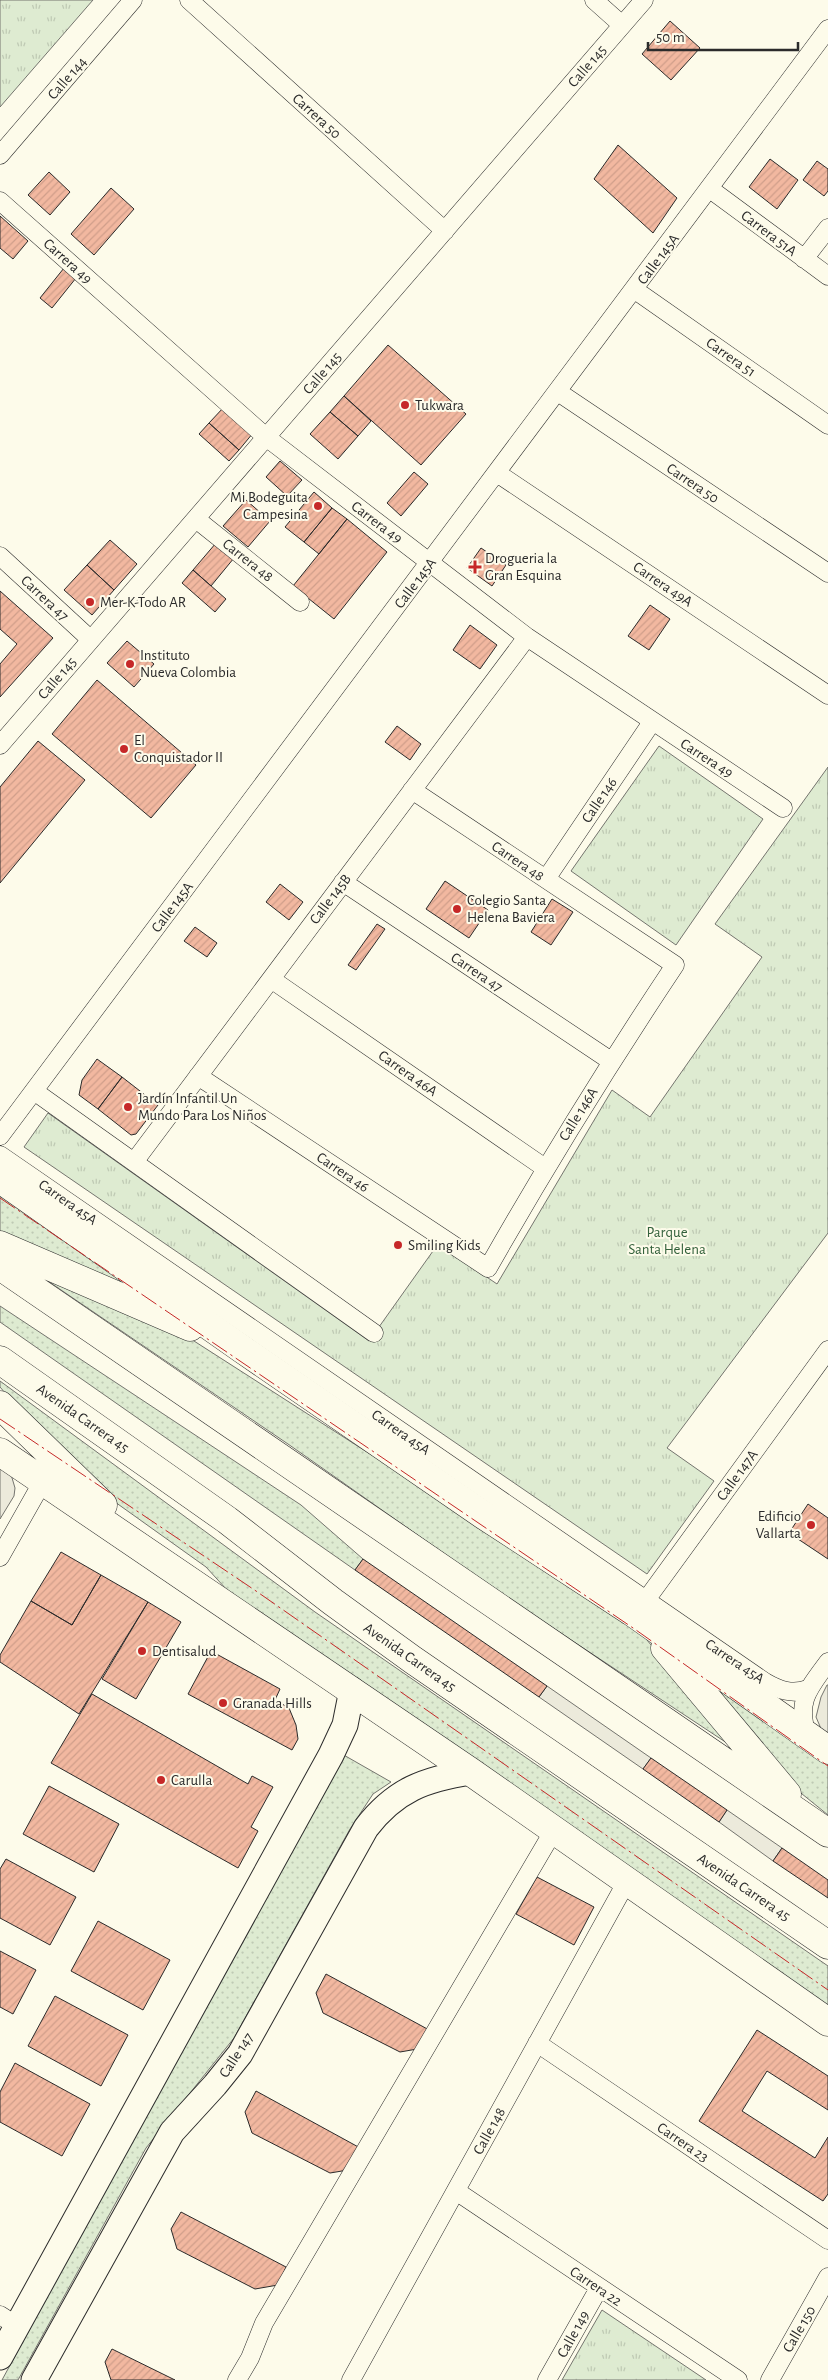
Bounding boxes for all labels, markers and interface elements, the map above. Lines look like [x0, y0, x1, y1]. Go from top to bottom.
scale bar [648, 20, 798, 52]
text: 50 m [656, 30, 685, 45]
street label: Calle 145 [565, 42, 610, 90]
street label: Calle 144 [45, 54, 90, 103]
street label: Carrera 50 [290, 91, 344, 142]
street label: Carrera 51A [738, 208, 800, 259]
street label: Calle 145A [635, 231, 682, 287]
street label: Carrera 49 [41, 236, 95, 287]
street label: Carrera 51 [703, 335, 758, 380]
street label: Calle 145 [300, 349, 345, 397]
place label: Tukwara [415, 398, 464, 413]
marker: Tukwara [399, 399, 411, 411]
street label: Carrera 50 [664, 461, 722, 506]
place label: Mi Bodeguita Campesina [230, 490, 308, 522]
street label: Carrera 49 [348, 498, 405, 546]
marker: Mi Bodeguita Campesina [312, 500, 324, 512]
street label: Carrera 48 [220, 536, 276, 585]
place label: Drogueria la Gran Esquina [485, 551, 562, 583]
street label: Calle 145A [392, 555, 439, 611]
street label: Carrera 49A [630, 559, 695, 610]
marker: Drogueria la Gran Esquina [469, 561, 481, 573]
street label: Carrera 47 [18, 573, 71, 624]
place label: Mer-K-Todo AR [100, 595, 186, 610]
marker: Mer-K-Todo AR [84, 596, 96, 608]
place label: Instituto Nueva Colombia [140, 648, 236, 680]
street label: Calle 145 [35, 654, 80, 702]
marker: Instituto Nueva Colombia [124, 658, 136, 670]
place label: El Conquistador II [134, 733, 223, 765]
street label: Carrera 49 [678, 736, 736, 781]
marker: El Conquistador II [118, 743, 130, 755]
street label: Calle 146 [579, 775, 620, 826]
street label: Carrera 48 [489, 839, 547, 884]
street label: Calle 145B [307, 872, 354, 927]
street label: Calle 145A [149, 879, 196, 935]
place label: Colegio Santa Helena Baviera [467, 893, 555, 925]
marker: Colegio Santa Helena Baviera [451, 903, 463, 915]
street label: Carrera 47 [448, 950, 505, 995]
street label: Carrera 46A [375, 1048, 440, 1099]
street label: Calle 146A [556, 1085, 601, 1144]
place label: Jardín Infantil Un Mundo Para Los Niños [138, 1091, 267, 1123]
marker: Jardín Infantil Un Mundo Para Los Niños [122, 1101, 134, 1113]
street label: Carrera 46 [314, 1150, 372, 1195]
street label: Carrera 45A [36, 1177, 100, 1228]
park label: Parque Santa Helena [628, 1225, 706, 1257]
place label: Smiling Kids [408, 1238, 481, 1253]
marker: Smiling Kids [392, 1239, 404, 1251]
street label: Avenida Carrera 45 [34, 1381, 132, 1456]
street label: Carrera 45A [369, 1407, 433, 1458]
street label: Calle 147A [714, 1447, 761, 1504]
place label: Edificio Vallarta [756, 1509, 801, 1541]
marker: Edificio Vallarta [805, 1519, 817, 1531]
street label: Avenida Carrera 45 [361, 1620, 459, 1695]
street label: Carrera 45A [703, 1636, 767, 1687]
place label: Dentisalud [152, 1644, 217, 1659]
marker: Dentisalud [136, 1645, 148, 1657]
place label: Granada Hills [233, 1696, 312, 1711]
marker: Granada Hills [217, 1697, 229, 1709]
place label: Carulla [171, 1773, 212, 1788]
marker: Carulla [155, 1774, 167, 1786]
street label: Avenida Carrera 45 [694, 1851, 793, 1924]
street label: Calle 147 [216, 2030, 256, 2080]
street label: Calle 148 [471, 2105, 508, 2157]
street label: Carrera 23 [654, 2120, 711, 2165]
street label: Carrera 22 [567, 2264, 624, 2309]
street label: Calle 150 [780, 2303, 819, 2355]
street label: Calle 149 [555, 2308, 592, 2360]

